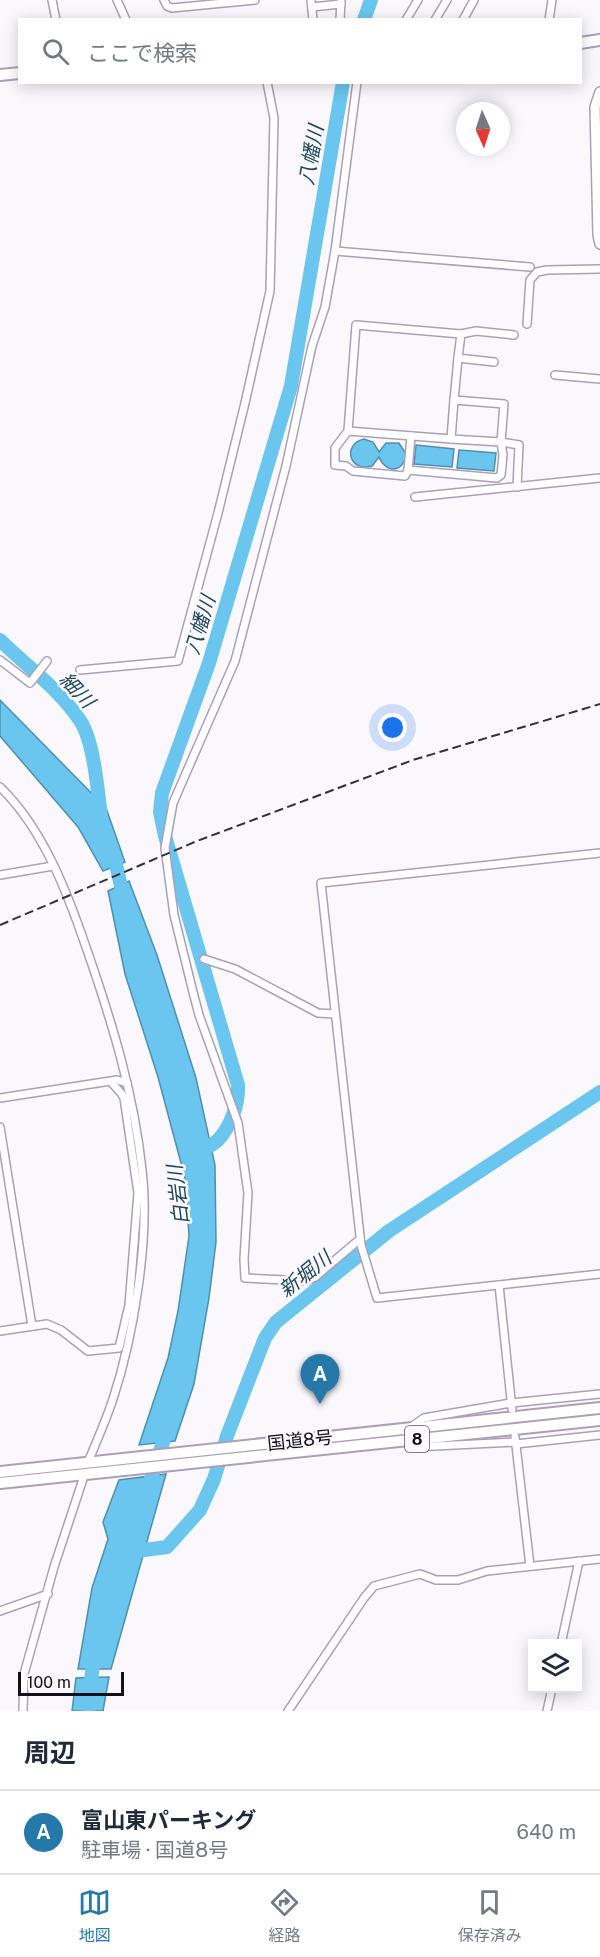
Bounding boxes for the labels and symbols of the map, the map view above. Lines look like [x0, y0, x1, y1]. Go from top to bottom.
north arrow [456, 102, 510, 156]
water label: 八幡川 [294, 121, 328, 187]
water label: 八幡川 [180, 591, 221, 657]
water label: 細川 [55, 667, 101, 714]
your location [378, 713, 407, 742]
water label: 白岩川 [162, 1162, 194, 1226]
water label: 新堀川 [274, 1245, 337, 1302]
pin: A [300, 1354, 340, 1404]
street label: 国道8号 [266, 1426, 334, 1454]
road number: 8 [405, 1426, 429, 1452]
scale bar [18, 1669, 124, 1696]

